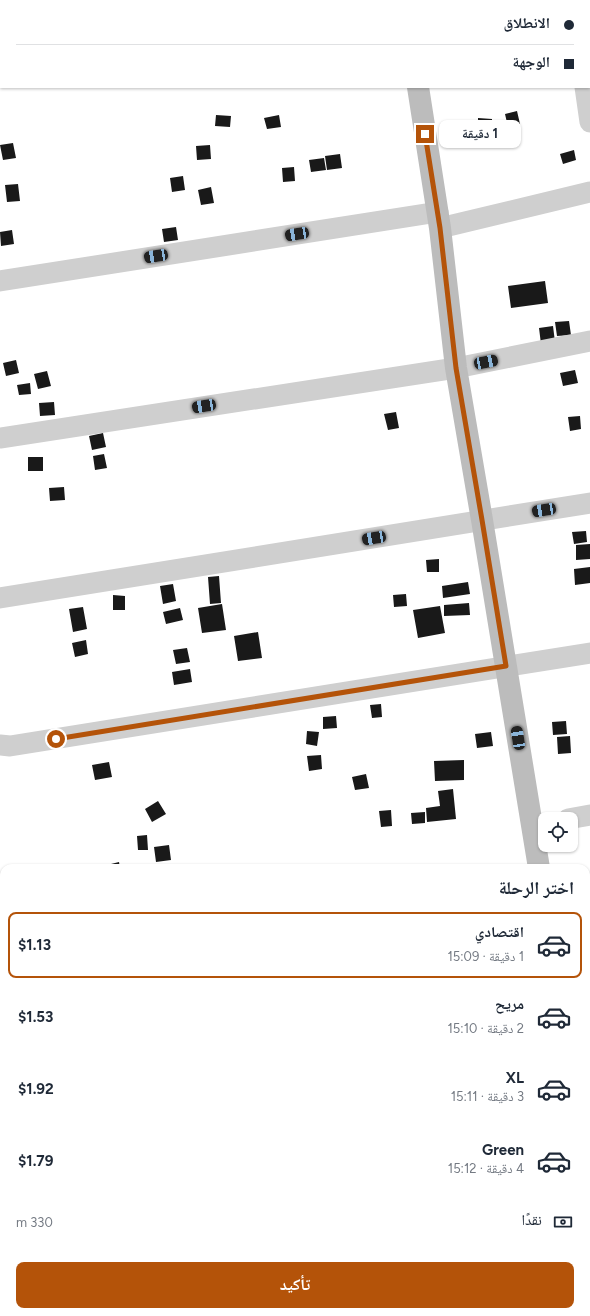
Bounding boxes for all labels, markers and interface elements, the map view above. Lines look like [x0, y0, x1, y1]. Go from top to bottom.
text: الانطلاق [504, 14, 550, 32]
text: الوجهة [512, 53, 550, 71]
callout: 1 دقيقة [439, 120, 521, 148]
route end [416, 125, 434, 143]
text: 1 دقيقة [462, 126, 498, 141]
car [284, 226, 310, 242]
car [143, 248, 169, 264]
car [473, 354, 499, 370]
car [191, 398, 217, 414]
car [531, 502, 557, 518]
car [361, 530, 387, 546]
car [510, 725, 526, 751]
route start [47, 730, 65, 748]
map controls [538, 812, 578, 852]
button: locate [538, 812, 578, 852]
text: اختر الرحلة [499, 877, 574, 899]
text: اقتصادي [475, 923, 524, 941]
icon: car [536, 927, 572, 963]
text: $1.13 [18, 936, 51, 954]
text: 1 دقيقة · 15:09 [447, 949, 524, 964]
text: مريح [495, 995, 524, 1013]
icon: car [536, 999, 572, 1035]
text: $1.53 [18, 1008, 53, 1026]
text: 2 دقيقة · 15:10 [448, 1021, 524, 1036]
text: XL [506, 1069, 524, 1087]
icon: car [536, 1071, 572, 1107]
text: $1.92 [18, 1080, 54, 1098]
text: 3 دقيقة · 15:11 [451, 1089, 524, 1104]
text: Green [482, 1141, 524, 1159]
icon: car [536, 1143, 572, 1179]
text: $1.79 [18, 1152, 53, 1170]
text: 4 دقيقة · 15:12 [448, 1161, 524, 1176]
text: نقدًا [521, 1211, 542, 1229]
icon: cash [552, 1211, 574, 1233]
text: 330 m [16, 1215, 53, 1230]
button: تأكيد [16, 1262, 574, 1308]

